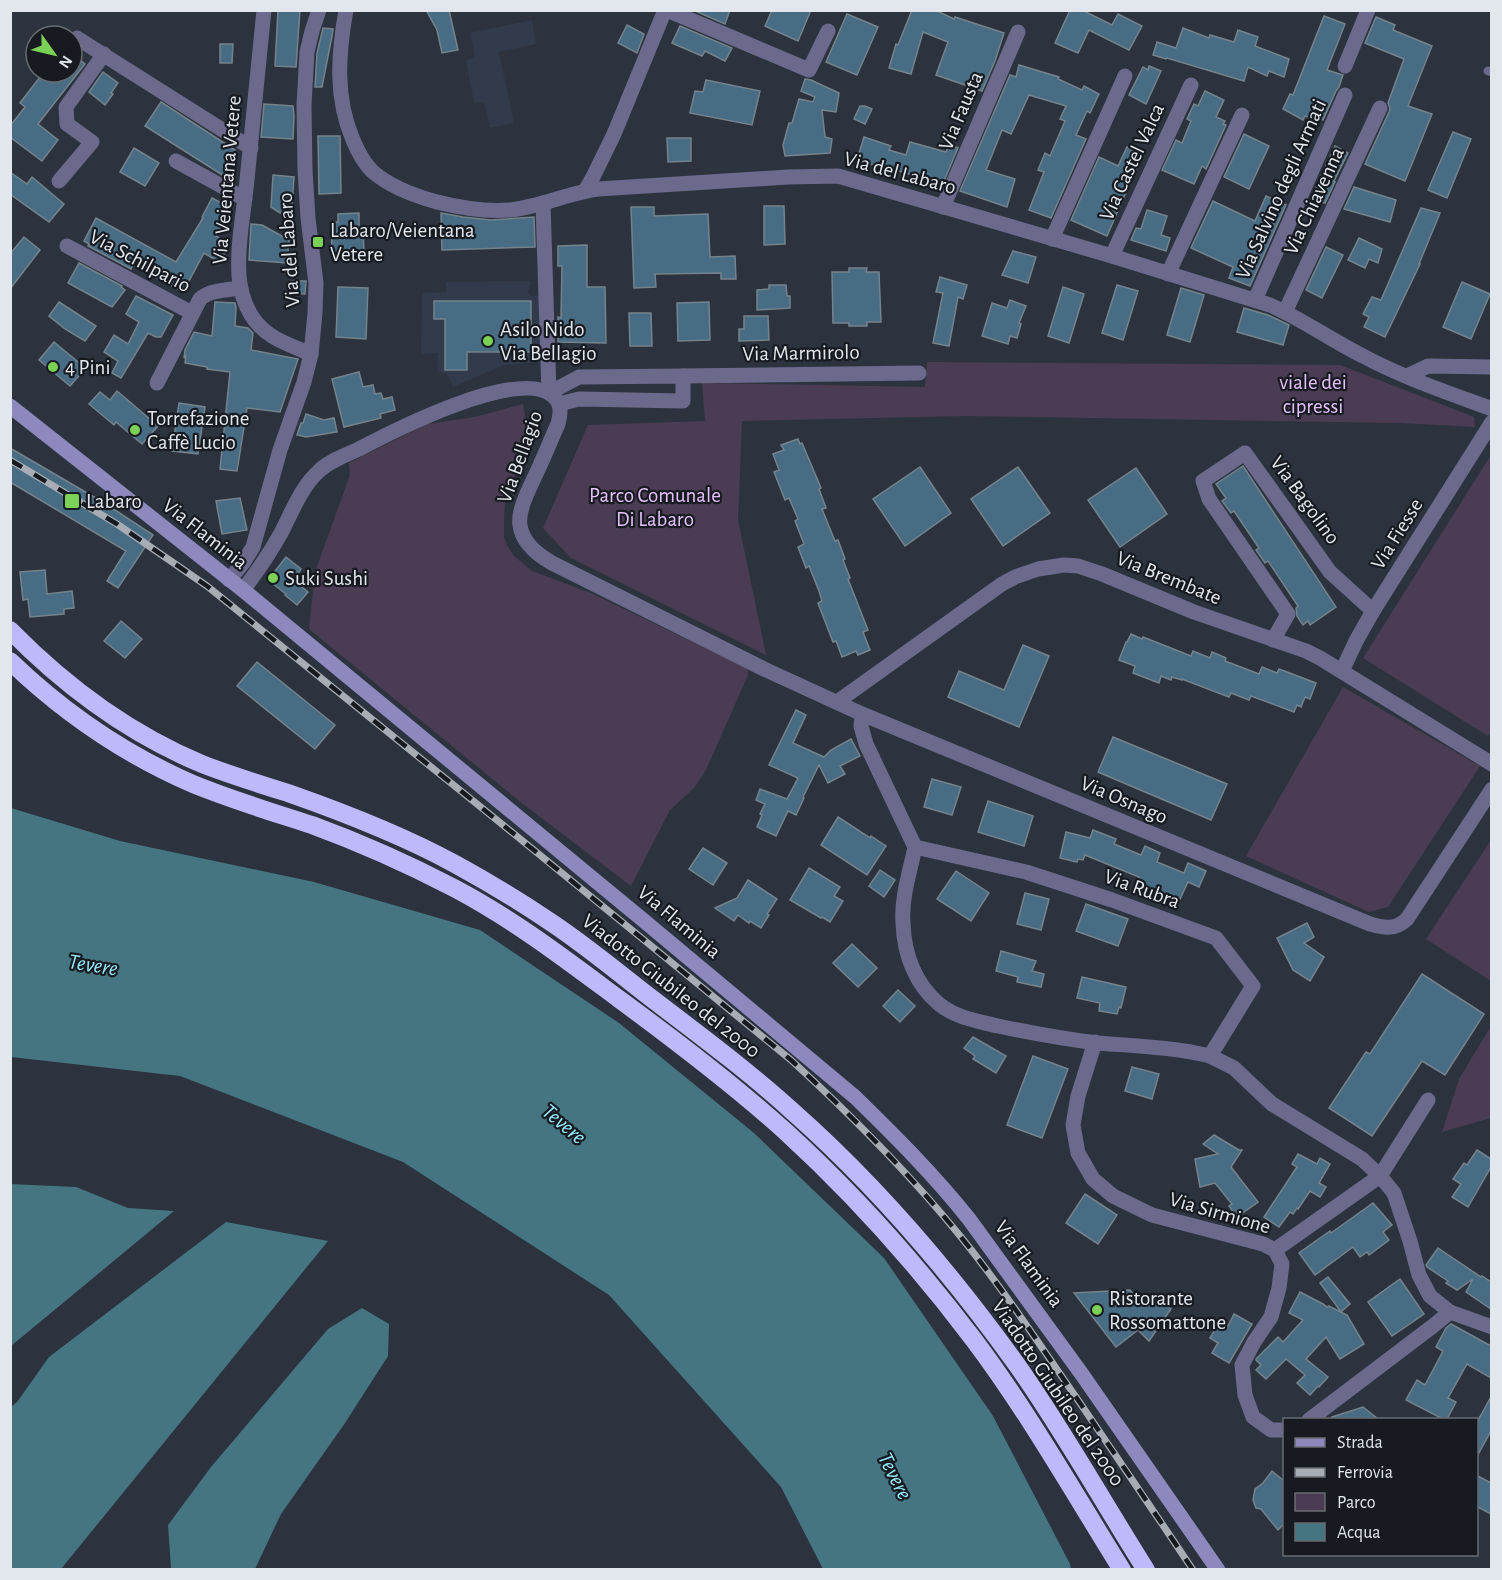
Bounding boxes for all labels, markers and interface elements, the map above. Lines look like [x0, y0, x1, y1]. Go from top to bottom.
north arrow [24, 24, 84, 84]
text: N [56, 53, 75, 71]
street label: Via Fausta [935, 68, 987, 153]
street label: Via Veientana Vetere [209, 95, 245, 265]
street label: Via Salvino degli Armati [1232, 96, 1330, 282]
street label: Via Castel Valca [1096, 100, 1168, 224]
street label: Via Chiavenna [1280, 144, 1348, 258]
street label: Via del Labaro [842, 148, 958, 198]
street label: Via del Labaro [275, 192, 303, 308]
place label: Labaro/Veientana Vetere [330, 220, 475, 265]
street label: Via Schilpario [86, 226, 194, 296]
marker: Labaro/Veientana Vetere [311, 235, 325, 249]
place label: Asilo Nido Via Bellagio [500, 319, 597, 364]
marker: Asilo Nido Via Bellagio [481, 334, 495, 348]
street label: Via Marmirolo [742, 341, 860, 365]
place label: 4 Pini [65, 357, 111, 378]
marker: 4 Pini [46, 360, 60, 374]
park label: viale dei cipressi [1279, 372, 1347, 417]
place label: Torrefazione Caffè Lucio [147, 408, 249, 453]
street label: Via Bellagio [494, 408, 546, 506]
marker: Torrefazione Caffè Lucio [128, 423, 142, 437]
street label: Via Bagolino [1266, 452, 1344, 548]
park label: Parco Comunale Di Labaro [589, 485, 721, 530]
place label: Labaro [86, 491, 142, 512]
marker: Labaro [63, 492, 81, 510]
street label: Via Flaminia [159, 495, 252, 574]
street label: Via Fiesse [1367, 495, 1427, 573]
street label: Via Brembate [1114, 547, 1224, 609]
place label: Suki Sushi [285, 568, 368, 589]
marker: Suki Sushi [266, 571, 280, 585]
street label: Via Osnago [1077, 772, 1171, 828]
street label: Via Rubra [1101, 866, 1183, 912]
street label: Via Flaminia [633, 881, 725, 963]
street label: Viadotto Giubileo del 2000 [578, 910, 764, 1062]
water label: Tevere [67, 950, 119, 980]
water label: Tevere [538, 1100, 590, 1148]
street label: Via Sirmione [1167, 1189, 1273, 1237]
street label: Via Flaminia [991, 1217, 1067, 1311]
place label: Ristorante Rossomattone [1109, 1288, 1226, 1333]
street label: Viadotto Giubileo del 2000 [988, 1296, 1128, 1490]
marker: Ristorante Rossomattone [1090, 1303, 1104, 1317]
legend [1283, 1418, 1478, 1556]
text: Strada [1337, 1434, 1383, 1452]
water label: Tevere [874, 1449, 916, 1503]
text: Ferrovia [1337, 1464, 1393, 1482]
text: Parco [1337, 1494, 1376, 1512]
text: Acqua [1337, 1524, 1381, 1542]

